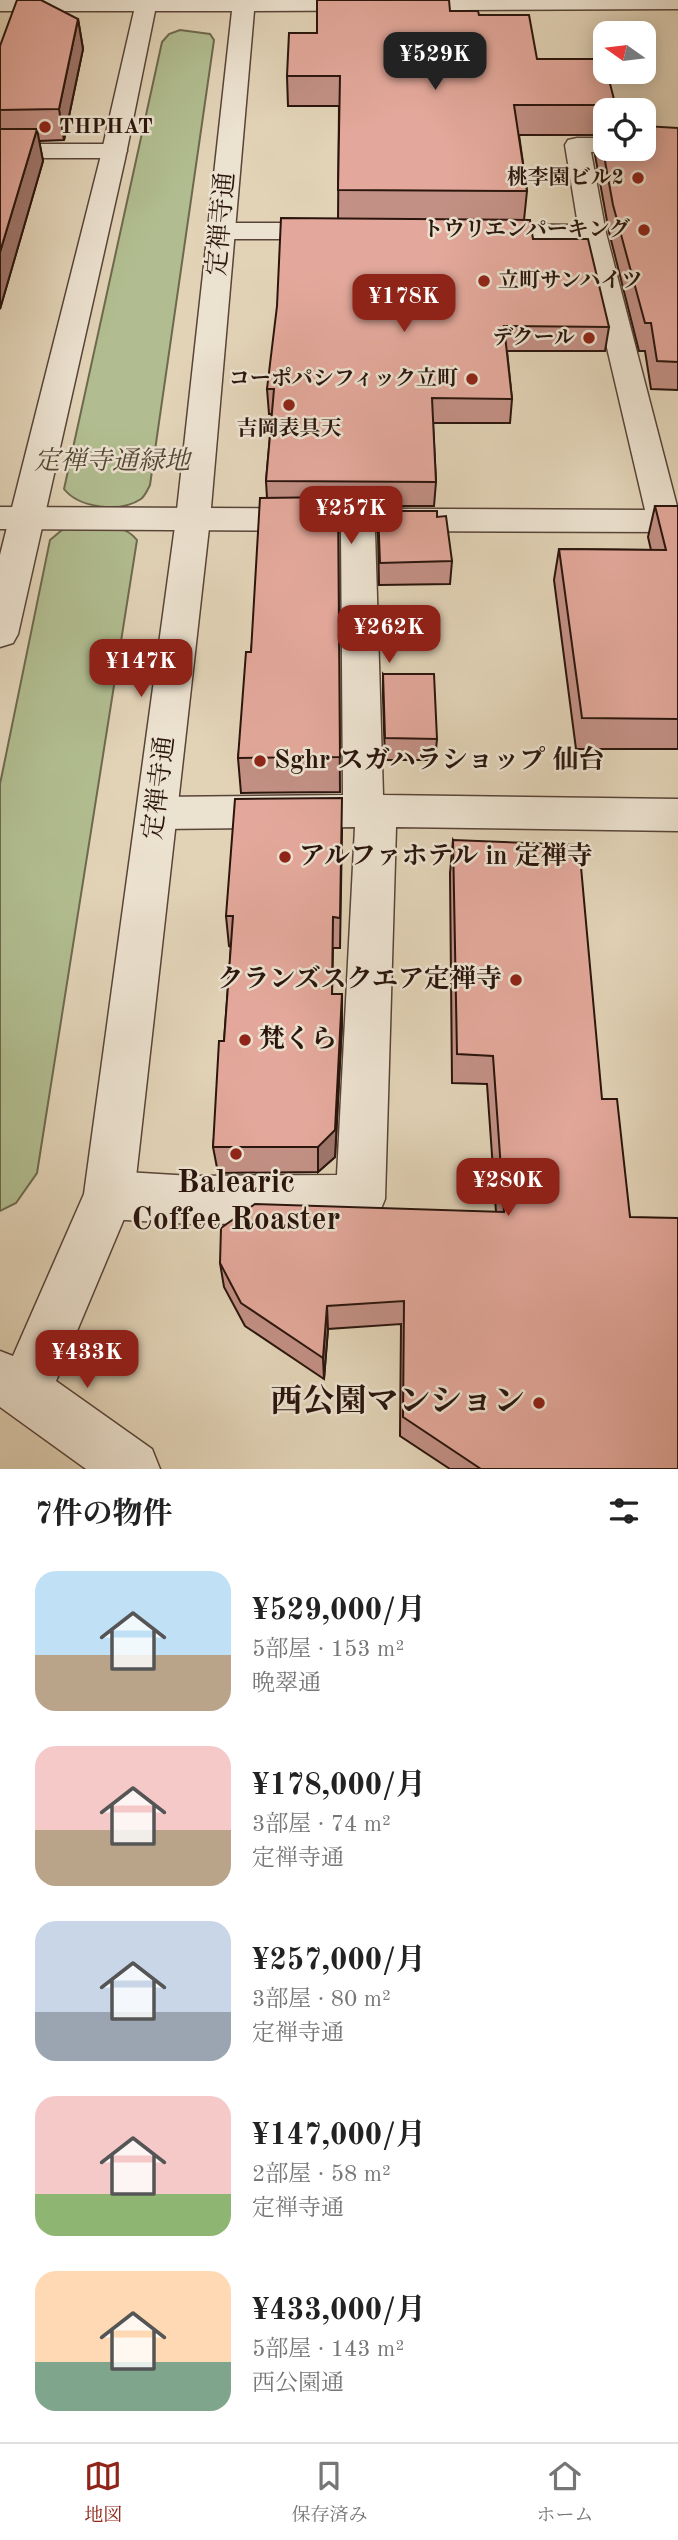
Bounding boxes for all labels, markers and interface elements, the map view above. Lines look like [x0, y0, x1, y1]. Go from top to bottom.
north arrow [593, 21, 656, 84]
map controls [593, 21, 656, 161]
pin: ¥529K [386, 32, 484, 92]
text: ¥529K [399, 43, 471, 66]
button: locate [593, 98, 656, 161]
place label: THPHAT [59, 117, 153, 138]
marker: THPHAT [37, 119, 53, 135]
place label: 桃李園ビル2 [507, 166, 624, 189]
marker: 桃李園ビル2 [630, 170, 646, 186]
street label: 定禅寺通 [203, 171, 239, 277]
place label: トウリエンパーキング [423, 218, 630, 241]
marker: トウリエンパーキング [636, 222, 652, 238]
place label: 立町サンハイツ [498, 269, 642, 292]
marker: 立町サンハイツ [476, 273, 492, 289]
pin: ¥178K [355, 274, 453, 334]
text: ¥178K [368, 285, 440, 308]
place label: デクール [492, 327, 575, 349]
marker: デクール [581, 330, 597, 346]
place label: コーポパシフィック立町 [229, 367, 458, 390]
marker: コーポパシフィック立町 [464, 371, 480, 387]
marker: 吉岡表具天 [281, 397, 297, 413]
place label: 吉岡表具天 [237, 416, 342, 440]
park label: 定禅寺通緑地 [34, 447, 193, 475]
pin: ¥257K [302, 486, 400, 546]
text: ¥257K [315, 497, 387, 520]
pin: ¥262K [340, 606, 438, 665]
text: ¥262K [353, 616, 425, 639]
pin: ¥147K [92, 640, 190, 699]
text: ¥147K [105, 650, 177, 673]
street label: 定禅寺通 [139, 735, 179, 841]
place label: Sghr スガハラショップ 仙台 [274, 745, 604, 774]
marker: Sghr スガハラショップ 仙台 [252, 753, 268, 769]
place label: アルファホテル in 定禅寺 [299, 841, 593, 870]
marker: アルファホテル in 定禅寺 [277, 849, 293, 865]
place label: クランズスクエア定禅寺 [217, 964, 502, 993]
marker: クランズスクエア定禅寺 [508, 972, 524, 988]
place label: 梵くら [259, 1025, 337, 1053]
marker: 梵くら [237, 1032, 253, 1048]
marker: Balearic Coffee Roaster [228, 1146, 244, 1162]
pin: ¥280K [459, 1158, 557, 1218]
place label: Balearic Coffee Roaster [132, 1168, 341, 1237]
text: ¥280K [472, 1169, 544, 1192]
pin: ¥433K [38, 1330, 136, 1390]
text: ¥433K [51, 1341, 123, 1364]
place label: 西公園マンション [270, 1383, 525, 1419]
marker: 西公園マンション [531, 1395, 547, 1411]
icon: filters [605, 1492, 643, 1530]
text: 7件の物件 [35, 1500, 172, 1530]
text: ¥529,000/月 [252, 1596, 426, 1626]
icon: home [91, 1599, 175, 1683]
text: 5部屋 · 153 m² [252, 1638, 404, 1661]
text: 晩翠通 [252, 1672, 321, 1695]
text: ¥178,000/月 [252, 1771, 426, 1801]
icon: home [91, 1774, 175, 1858]
text: 3部屋 · 74 m² [252, 1813, 391, 1836]
text: 定禅寺通 [252, 1847, 344, 1870]
text: ¥257,000/月 [252, 1946, 426, 1976]
icon: home [91, 1949, 175, 2033]
text: 3部屋 · 80 m² [252, 1988, 391, 2011]
text: 定禅寺通 [252, 2022, 344, 2045]
text: ¥147,000/月 [252, 2121, 426, 2151]
icon: home [91, 2124, 175, 2208]
text: 2部屋 · 58 m² [252, 2163, 391, 2186]
text: 定禅寺通 [252, 2197, 344, 2220]
text: ¥433,000/月 [252, 2296, 426, 2326]
icon: home [91, 2299, 175, 2383]
text: 5部屋 · 143 m² [252, 2338, 404, 2361]
text: 西公園通 [252, 2372, 344, 2395]
tab: 地図 [84, 2457, 123, 2528]
tab: 保存済み [291, 2457, 368, 2528]
tab: ホーム [536, 2457, 594, 2528]

